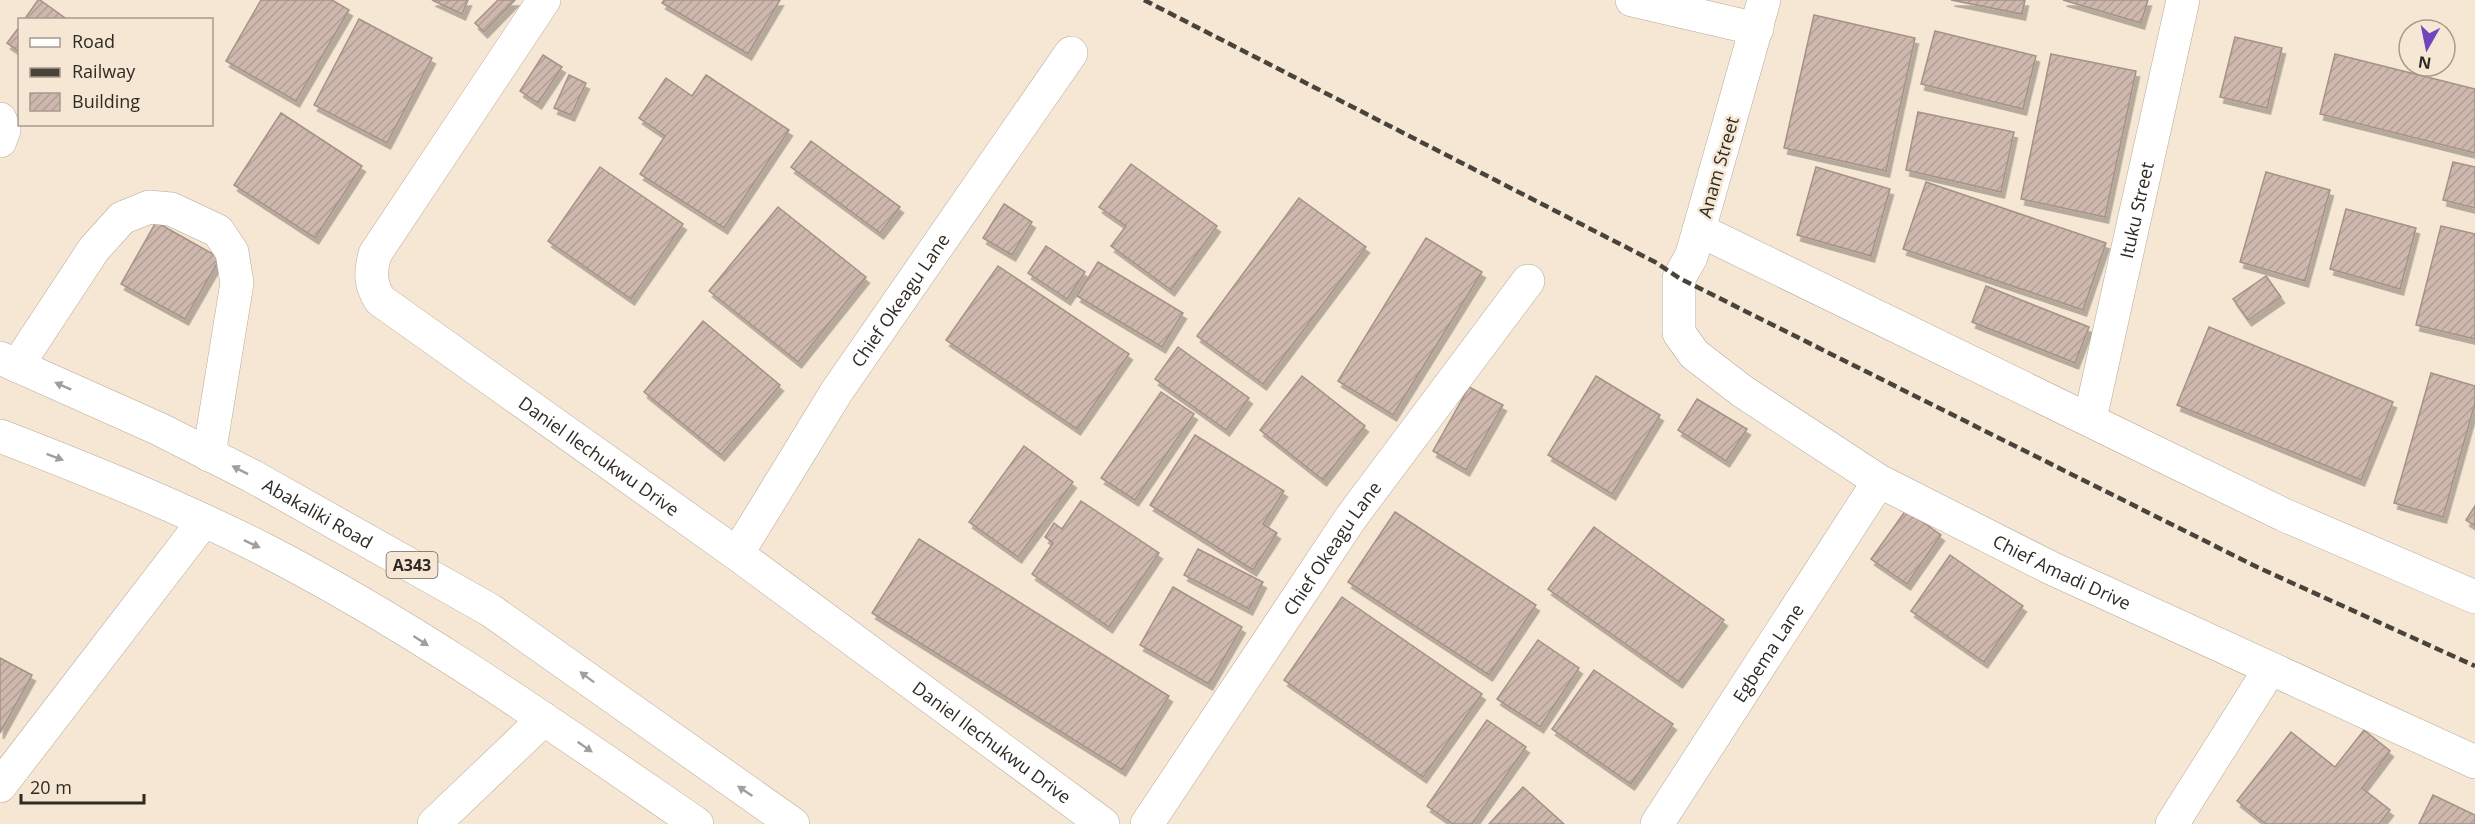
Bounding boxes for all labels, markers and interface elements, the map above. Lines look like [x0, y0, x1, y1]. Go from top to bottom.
legend [18, 18, 213, 126]
north arrow [2397, 18, 2457, 78]
text: Road [72, 29, 115, 53]
text: N [2417, 51, 2433, 75]
text: Railway [72, 59, 136, 83]
text: Building [72, 89, 140, 113]
street label: Anam Street [1692, 114, 1744, 220]
street label: Ituku Street [2114, 160, 2159, 261]
street label: Chief Okeagu Lane [845, 228, 955, 372]
one-way arrow [55, 382, 72, 391]
street label: Daniel Ilechukwu Drive [514, 391, 684, 521]
one-way arrow [46, 452, 64, 462]
one-way arrow [231, 465, 248, 474]
street label: Abakaliki Road [259, 473, 377, 554]
street label: Chief Okeagu Lane [1277, 476, 1386, 620]
street label: Chief Amadi Drive [1989, 529, 2135, 615]
one-way arrow [243, 540, 260, 549]
road number: A343 [386, 552, 438, 578]
street label: Egbema Lane [1727, 599, 1809, 707]
one-way arrow [413, 635, 430, 646]
one-way arrow [580, 671, 595, 683]
street label: Daniel Ilechukwu Drive [908, 676, 1076, 809]
one-way arrow [577, 741, 593, 752]
scale bar [21, 767, 144, 805]
text: 20 m [30, 775, 72, 799]
one-way arrow [738, 785, 754, 797]

